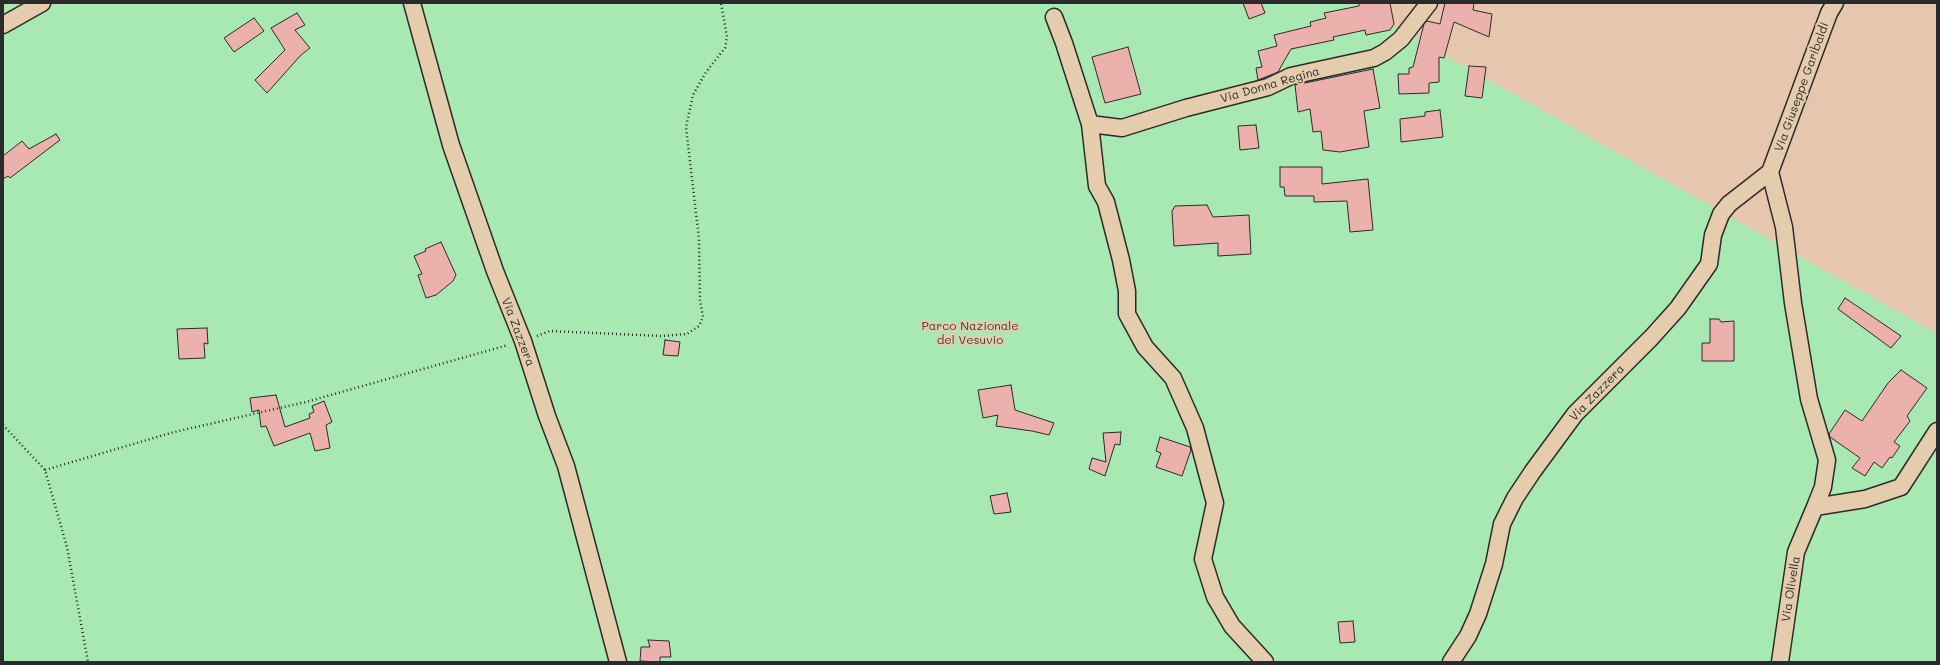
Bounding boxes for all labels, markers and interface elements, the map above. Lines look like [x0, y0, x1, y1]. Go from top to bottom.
street label: Via Giuseppe Garibaldi [1772, 20, 1832, 154]
street label: Via Donna Regina [1219, 64, 1321, 106]
street label: Via Zazzera [498, 296, 538, 368]
park label: Parco Nazionale del Vesuvio [921, 319, 1019, 347]
street label: Via Zazzera [1567, 362, 1627, 424]
street label: Via Olivella [1779, 555, 1803, 623]

